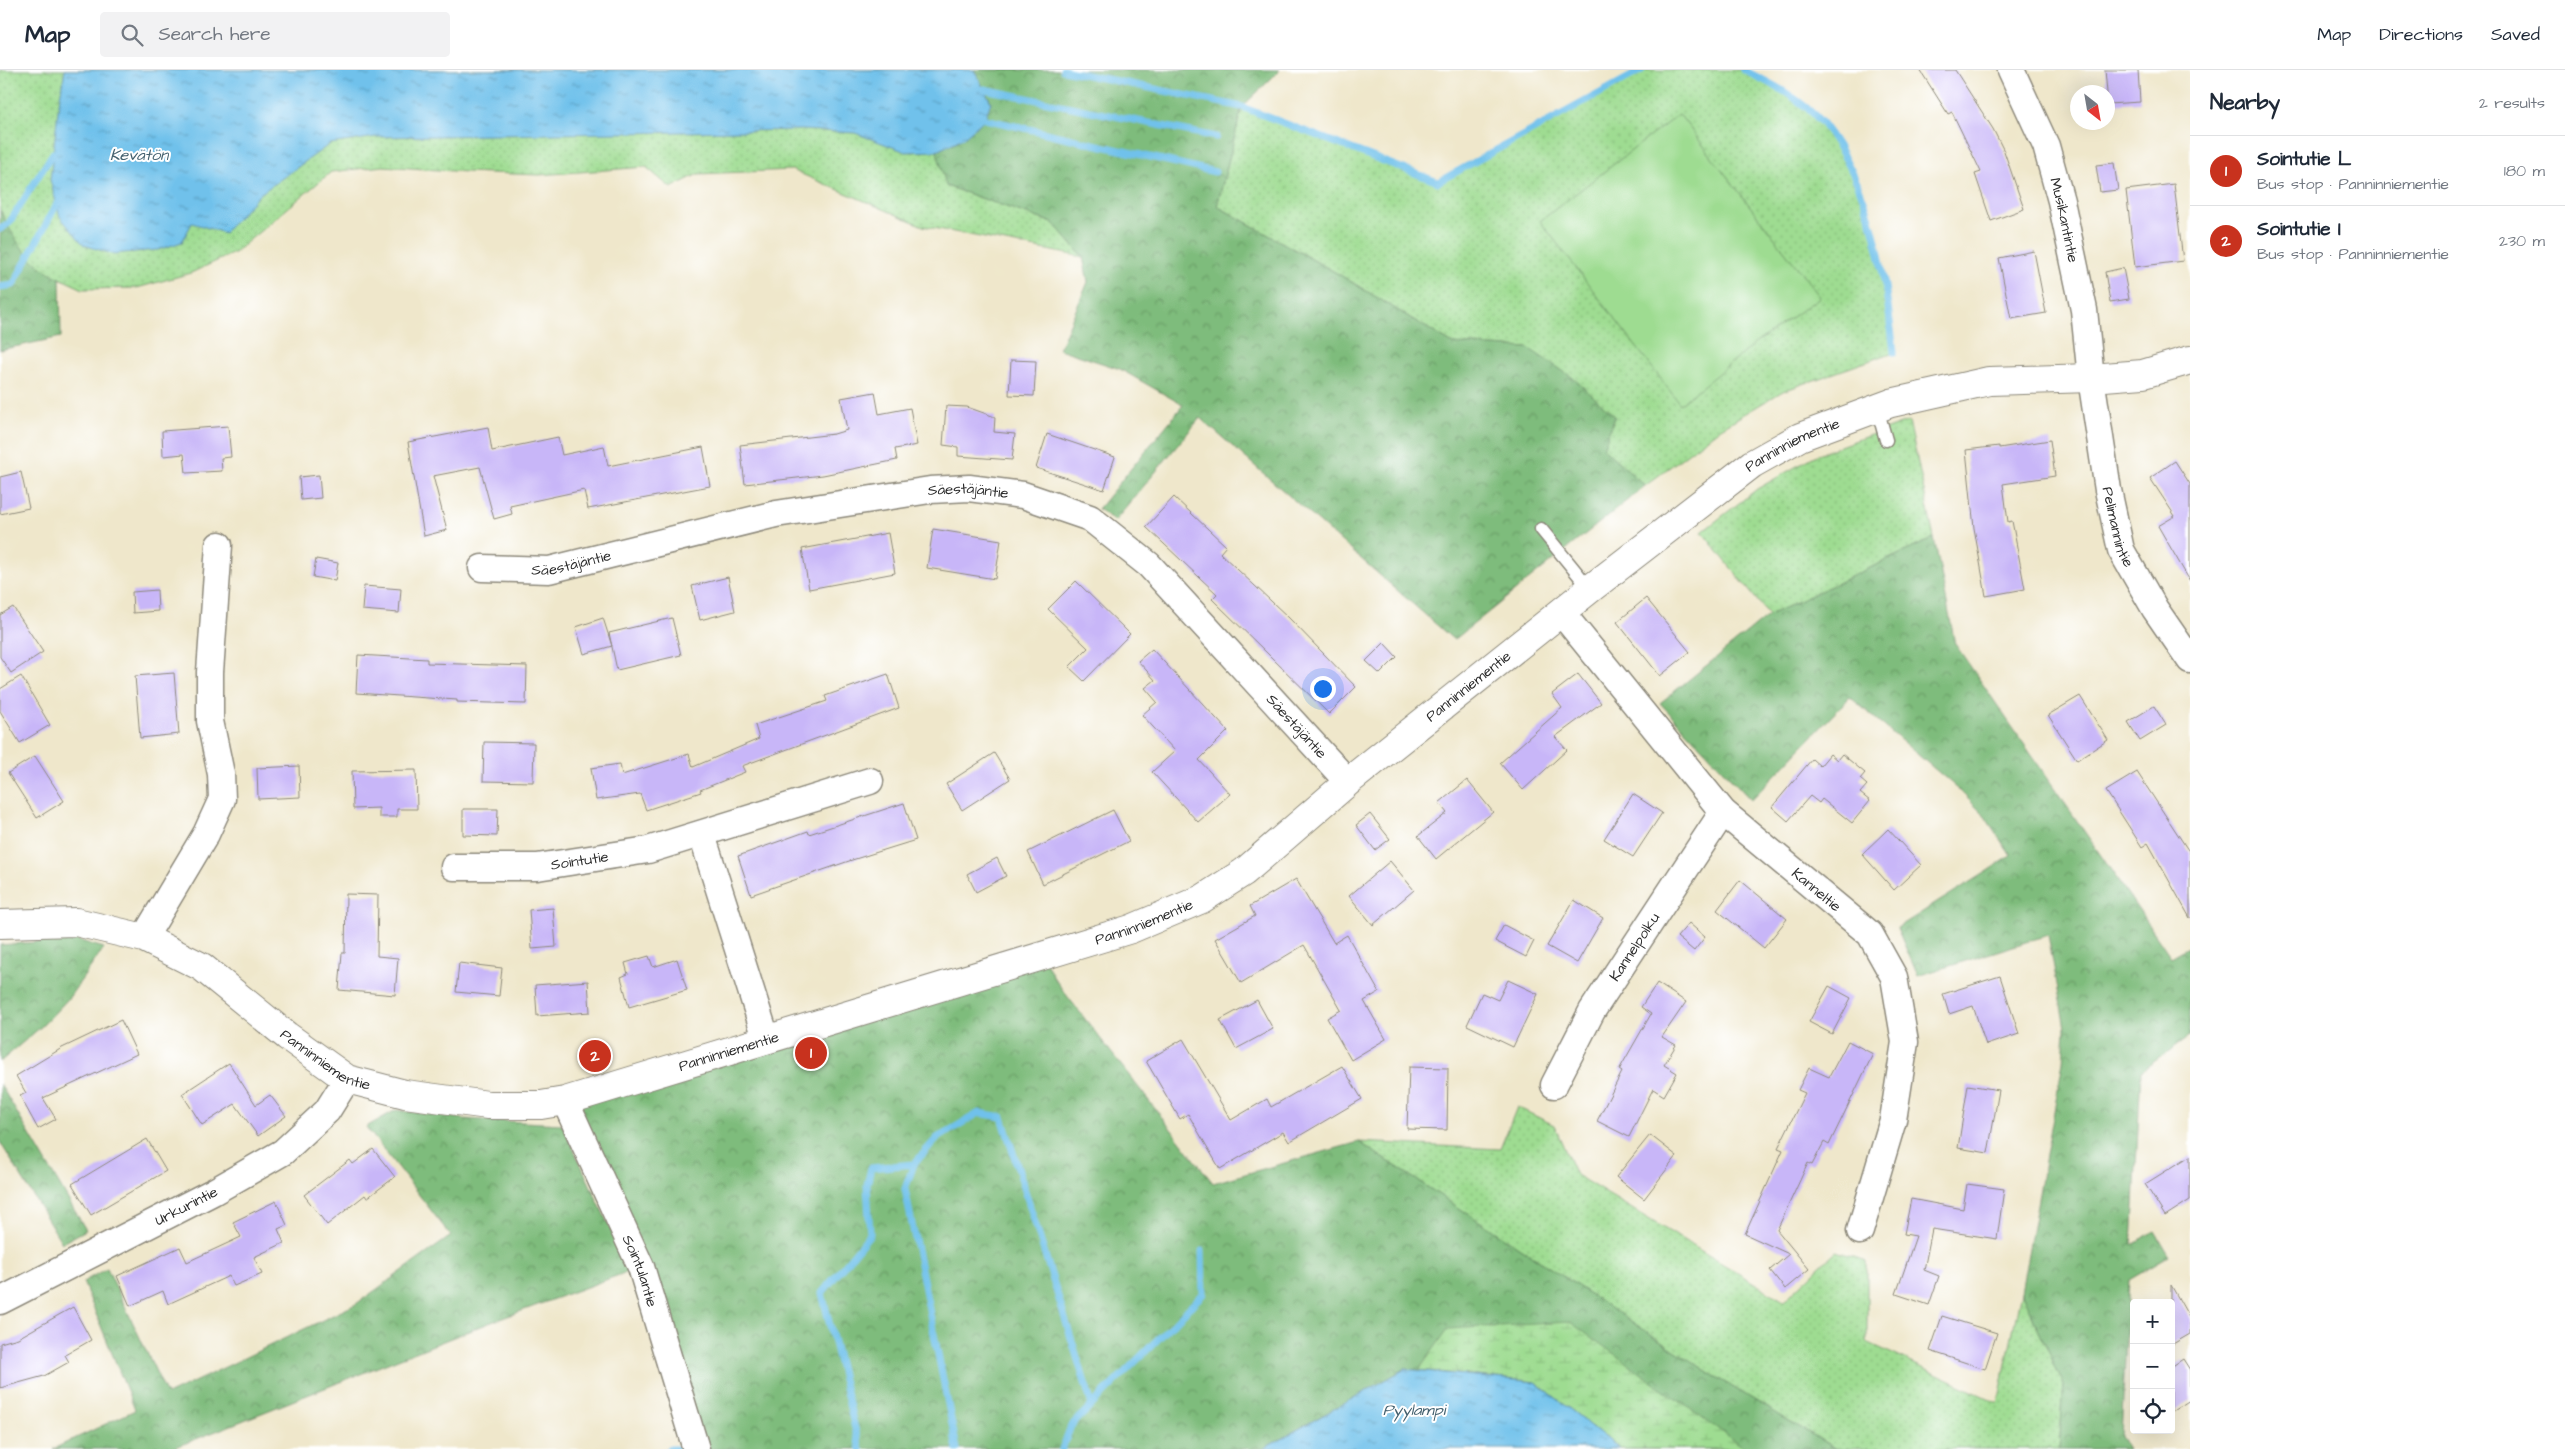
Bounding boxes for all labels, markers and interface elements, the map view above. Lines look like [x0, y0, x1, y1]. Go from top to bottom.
search box [100, 12, 450, 57]
text: Map [25, 18, 70, 52]
icon: search [118, 21, 146, 49]
text: Search here [158, 21, 271, 48]
text: Map [2317, 22, 2351, 47]
text: Directions [2379, 22, 2463, 47]
text: Saved [2491, 22, 2540, 47]
north arrow [2070, 85, 2115, 130]
text: Nearby [2210, 88, 2280, 117]
text: 2 results [2479, 92, 2545, 114]
water label: Kevätön [110, 144, 170, 166]
text: Sointutie L [2257, 146, 2351, 173]
text: 1 [2225, 160, 2227, 182]
text: 180 m [2504, 160, 2545, 182]
text: Bus stop · Panninniementie [2257, 173, 2449, 195]
street label: Musikantintie [2045, 175, 2084, 264]
text: Sointutie I [2257, 216, 2341, 243]
text: 2 [2221, 230, 2231, 252]
text: 230 m [2499, 230, 2545, 252]
text: Bus stop · Panninniementie [2257, 243, 2449, 265]
street label: Panninniementie [1740, 413, 1843, 477]
street label: Säestäjäntie [927, 477, 1010, 504]
street label: Pelimannintie [2097, 485, 2139, 571]
street label: Säestäjäntie [531, 545, 613, 580]
street label: Panninniementie [1421, 645, 1515, 726]
your location [1310, 676, 1336, 702]
street label: Säestäjäntie [1262, 689, 1332, 763]
street label: Sointutie [549, 846, 610, 875]
street label: Kanneltie [1787, 863, 1846, 916]
street label: Panninniementie [1092, 894, 1196, 950]
street label: Kannelpolku [1604, 908, 1665, 985]
street label: Panninniementie [276, 1024, 373, 1095]
street label: Panninniementie [676, 1026, 781, 1076]
pin: 1 [795, 1034, 827, 1072]
pin: 2 [579, 1037, 611, 1075]
street label: Urkurintie [151, 1181, 221, 1231]
street label: Sointulantie [617, 1231, 663, 1309]
map controls [2130, 1299, 2175, 1434]
button: + [2130, 1299, 2175, 1344]
button: − [2130, 1344, 2175, 1389]
button: locate [2130, 1389, 2175, 1434]
water label: Pyylampi [1383, 1399, 1448, 1422]

